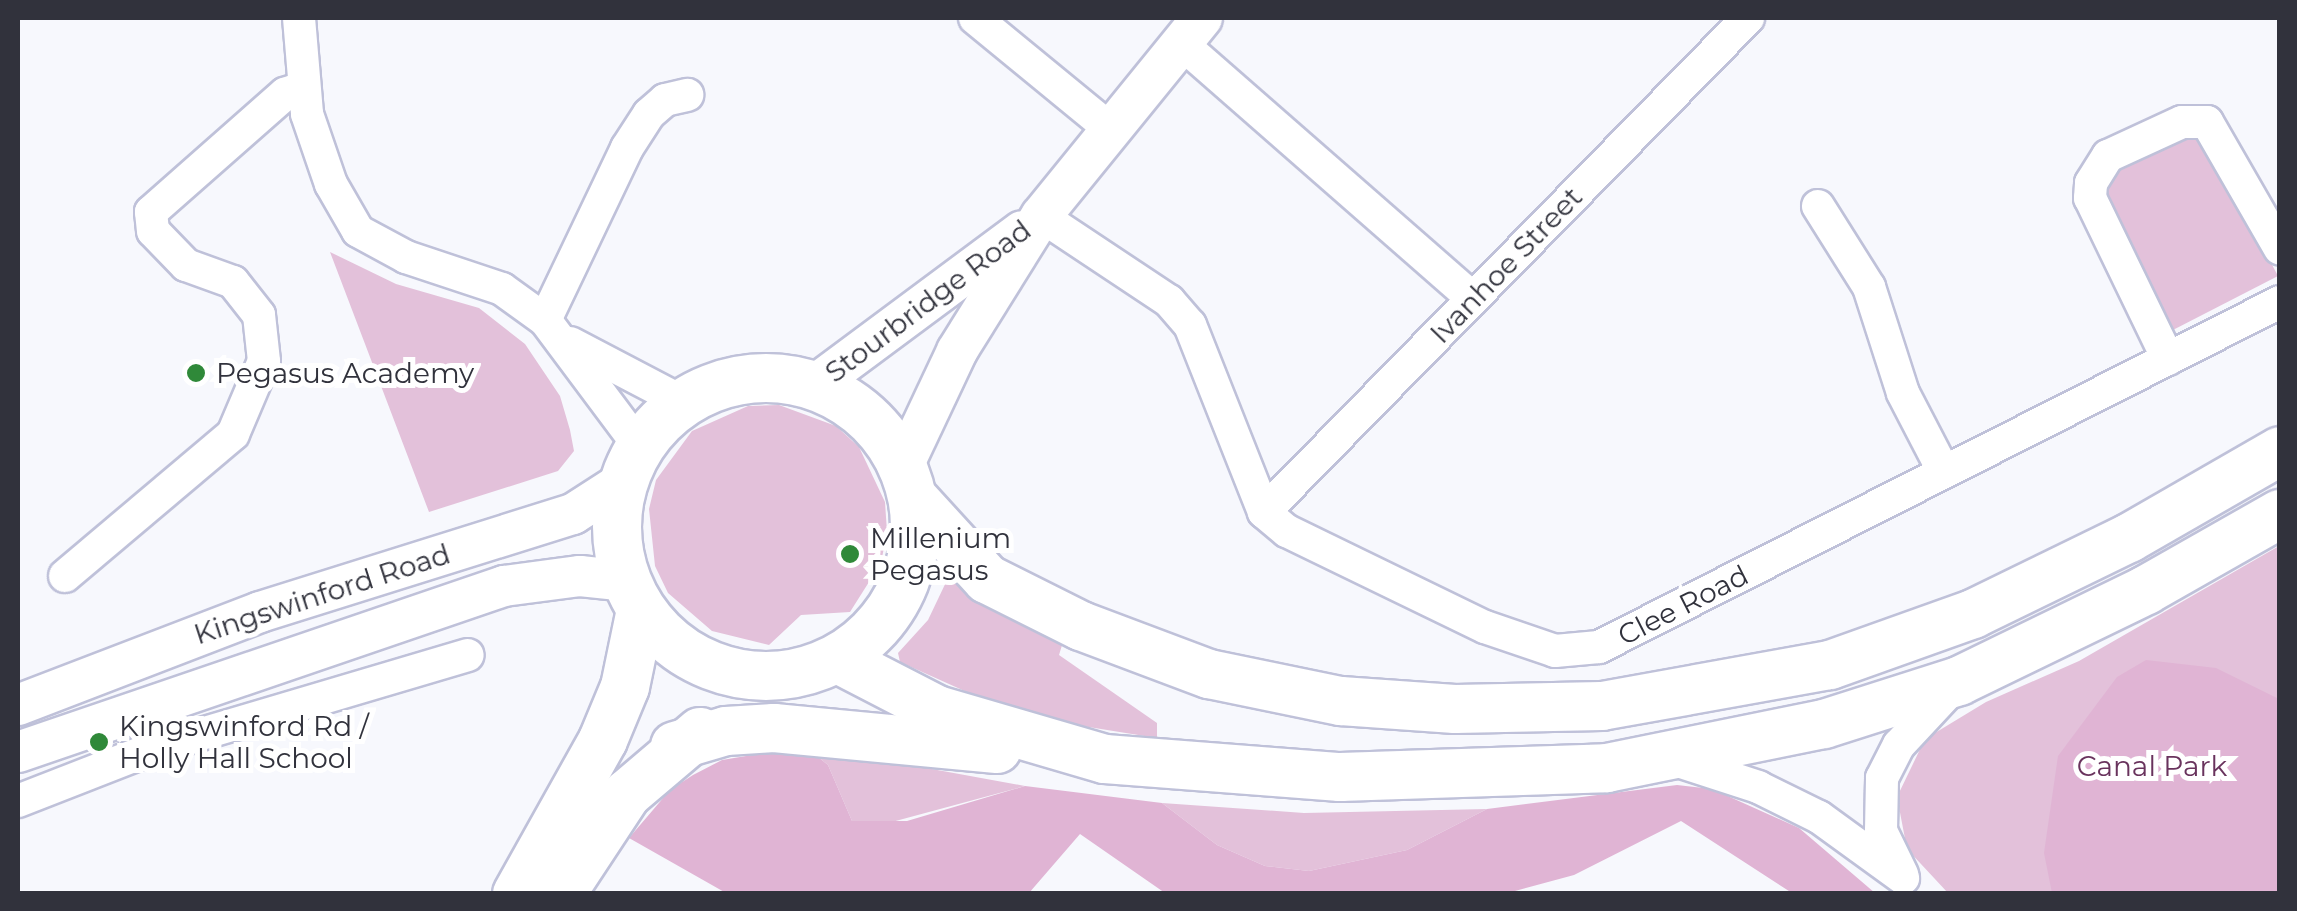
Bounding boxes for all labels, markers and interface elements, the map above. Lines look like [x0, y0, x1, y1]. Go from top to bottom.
street label: Ivanhoe Street [1423, 180, 1589, 350]
street label: Stourbridge Road [819, 213, 1037, 389]
place label: Pegasus Academy [216, 356, 474, 390]
marker: Pegasus Academy [185, 362, 207, 384]
place label: Millenium Pegasus [870, 521, 1011, 587]
street label: Kingswinford Road [190, 537, 454, 651]
marker: Millenium Pegasus [839, 543, 861, 565]
street label: Clee Road [1612, 558, 1754, 652]
place label: Kingswinford Rd / Holly Hall School [119, 709, 369, 775]
marker: Kingswinford Rd / Holly Hall School [88, 731, 110, 753]
park label: Canal Park [2077, 749, 2227, 783]

